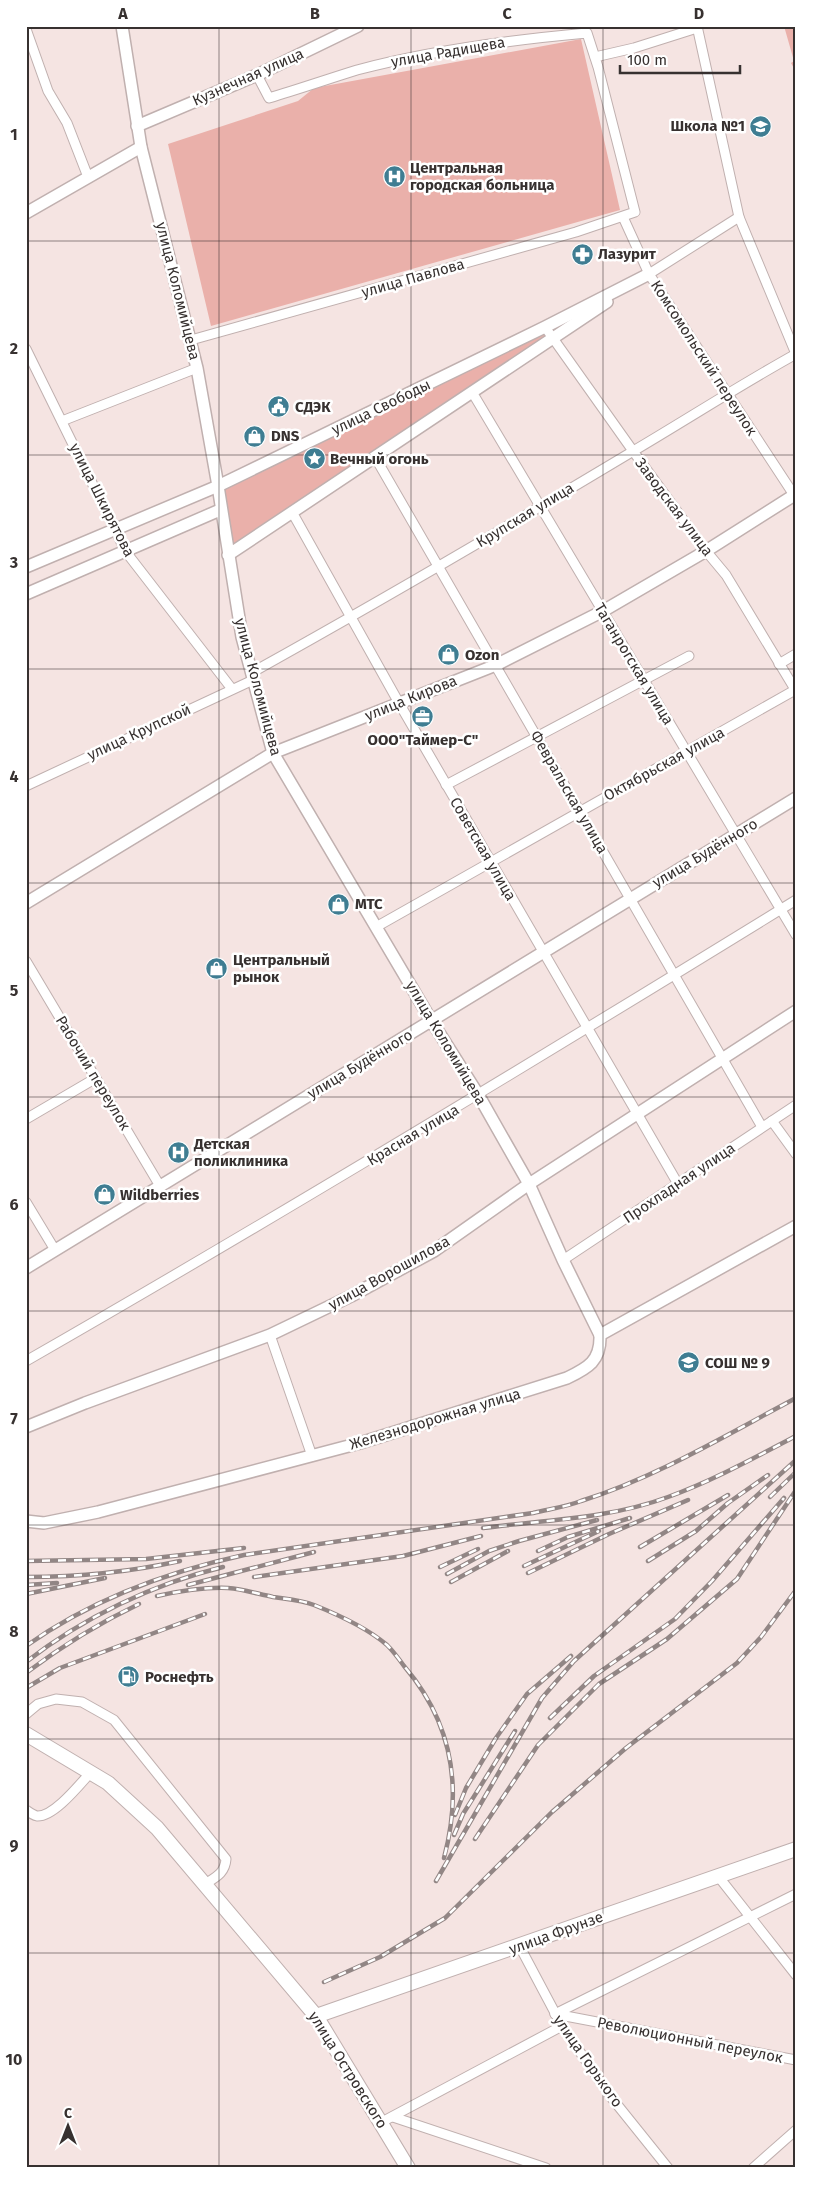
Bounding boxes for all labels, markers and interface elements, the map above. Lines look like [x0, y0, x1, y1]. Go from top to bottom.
text: A [117, 4, 128, 23]
text: B [310, 4, 320, 23]
text: C [502, 4, 512, 23]
text: D [694, 4, 704, 23]
street label: улица Радищева [390, 33, 506, 71]
scale bar [620, 42, 740, 74]
street label: Кузнечная улица [190, 44, 306, 110]
text: 100 m [627, 51, 667, 69]
school or university icon: Школа №1 [749, 114, 773, 138]
place label: Школа №1 [670, 117, 745, 135]
text: 1 [10, 125, 18, 144]
place label: Центральная городская больница [410, 159, 554, 194]
hospital icon: Центральная городская больница [382, 165, 406, 189]
street label: улица Коломийцева [152, 220, 204, 362]
pharmacy icon: Лазурит [570, 242, 594, 266]
place label: Лазурит [598, 245, 657, 263]
street label: улица Павлова [359, 255, 467, 301]
street label: Комсомольский переулок [647, 277, 761, 439]
text: 2 [10, 339, 18, 358]
street label: улица Свободы [329, 375, 433, 439]
public building icon: СДЭК [267, 395, 291, 419]
place label: СДЭК [295, 398, 331, 416]
shop icon: DNS [243, 424, 267, 448]
place label: DNS [271, 427, 300, 445]
street label: улица Шкирятова [66, 440, 138, 560]
place icon: Вечный огонь [302, 447, 326, 471]
place label: Вечный огонь [330, 450, 429, 468]
street label: Заводская улица [631, 454, 717, 560]
street label: Крупская улица [473, 479, 577, 551]
text: 3 [9, 553, 18, 572]
street label: Таганрогская улица [591, 600, 677, 728]
street label: улица Коломийцева [231, 616, 285, 758]
shop icon: Ozon [437, 643, 461, 667]
place label: Ozon [465, 646, 499, 664]
street label: улица Кирова [362, 671, 460, 725]
street label: улица Крупской [84, 700, 194, 764]
office icon: ООО"Таймер-С" [411, 705, 435, 729]
street label: Октябрьская улица [601, 723, 727, 805]
street label: Февральская улица [526, 727, 612, 857]
place label: ООО"Таймер-С" [368, 731, 478, 749]
text: 4 [9, 767, 19, 786]
street label: Советская улица [446, 794, 520, 904]
street label: улица Будённого [649, 815, 761, 891]
shop icon: МТС [327, 892, 351, 916]
place label: МТС [355, 895, 383, 913]
place label: Центральный рынок [233, 951, 330, 986]
shop icon: Центральный рынок [205, 957, 229, 981]
street label: улица Коломийцева [402, 978, 490, 1108]
text: 5 [10, 981, 19, 1000]
street label: Рабочий переулок [52, 1013, 134, 1134]
street label: улица Будённого [304, 1026, 416, 1102]
street label: Красная улица [364, 1100, 462, 1170]
place label: Детская поликлиника [193, 1135, 288, 1170]
street label: Прохладная улица [620, 1139, 738, 1227]
hospital icon: Детская поликлиника [166, 1141, 190, 1165]
shop icon: Wildberries [92, 1183, 116, 1207]
place label: Wildberries [120, 1186, 199, 1204]
text: 6 [9, 1195, 19, 1214]
street label: улица Ворошилова [325, 1232, 453, 1314]
school or university icon: СОШ № 9 [677, 1351, 701, 1375]
place label: СОШ № 9 [705, 1354, 770, 1372]
street label: Железнодорожная улица [347, 1384, 523, 1454]
text: 7 [10, 1409, 18, 1428]
text: 8 [9, 1622, 19, 1641]
fuel station icon: Роснефть [117, 1665, 141, 1689]
place label: Роснефть [145, 1668, 214, 1686]
text: 9 [10, 1836, 19, 1855]
street label: улица Фрунзе [506, 1908, 606, 1958]
street label: улица Островского [305, 2008, 391, 2132]
street label: улица Горького [550, 2011, 626, 2111]
street label: Революционный переулок [596, 2013, 785, 2067]
text: 10 [6, 2050, 22, 2069]
north arrow [42, 2102, 92, 2152]
text: С [64, 2105, 72, 2122]

